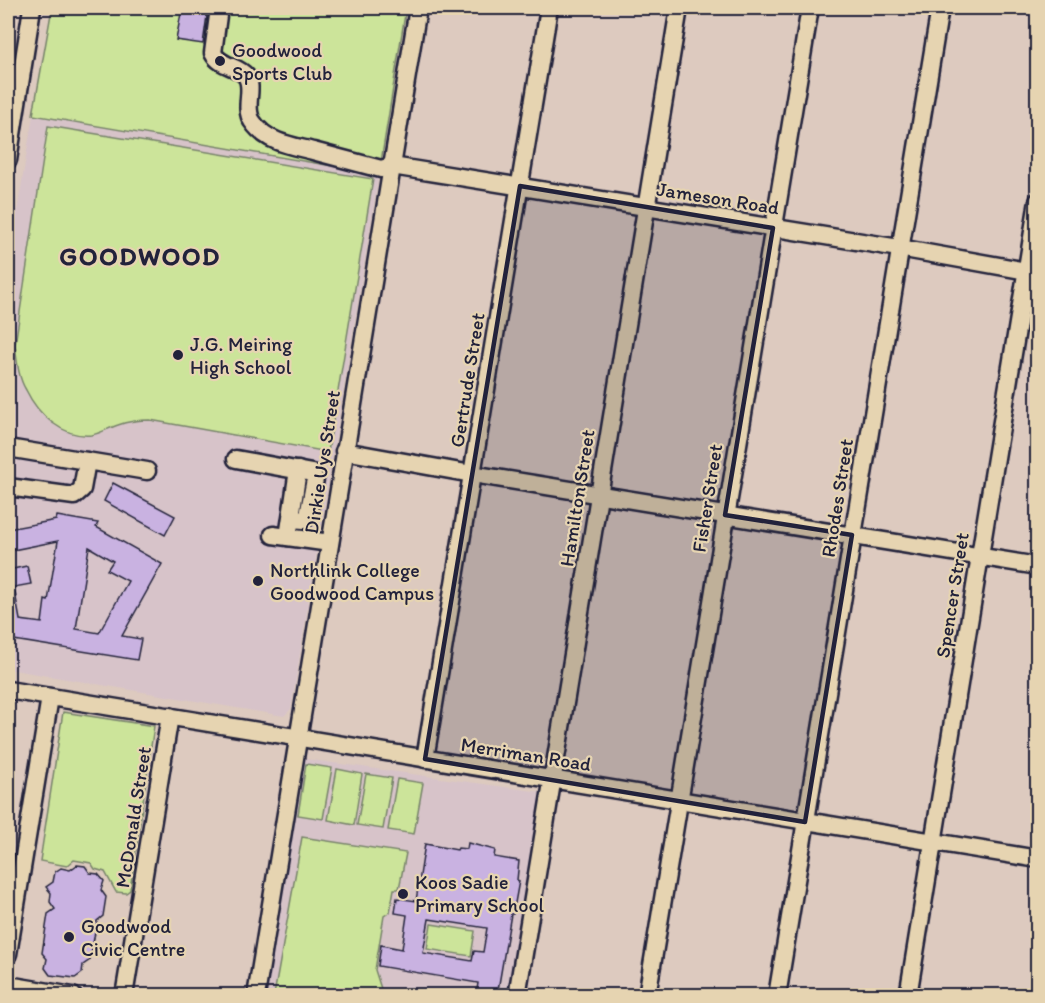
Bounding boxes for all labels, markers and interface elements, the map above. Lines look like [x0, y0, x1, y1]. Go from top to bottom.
place label: Goodwood Sports Club [232, 38, 333, 85]
marker: Goodwood Sports Club [213, 54, 227, 68]
street label: Jameson Road [655, 176, 781, 220]
district label: GOODWOOD [59, 240, 221, 272]
street label: Gertrude Street [445, 311, 489, 449]
place label: J.G. Meiring High School [190, 332, 293, 379]
marker: J.G. Meiring High School [171, 348, 185, 362]
street label: Dirkie Uys Street [299, 388, 345, 536]
street label: Hamilton Street [554, 428, 600, 568]
street label: Rhodes Street [816, 437, 858, 559]
street label: Fisher Street [687, 442, 727, 554]
street label: Spencer Street [930, 531, 974, 659]
place label: Northlink College Goodwood Campus [270, 558, 434, 605]
marker: Northlink College Goodwood Campus [251, 574, 265, 588]
street label: Merriman Road [459, 732, 593, 776]
street label: McDonald Street [110, 745, 156, 889]
place label: Koos Sadie Primary School [415, 870, 545, 917]
marker: Koos Sadie Primary School [396, 887, 410, 901]
place label: Goodwood Civic Centre [81, 914, 185, 961]
marker: Goodwood Civic Centre [62, 930, 76, 944]

